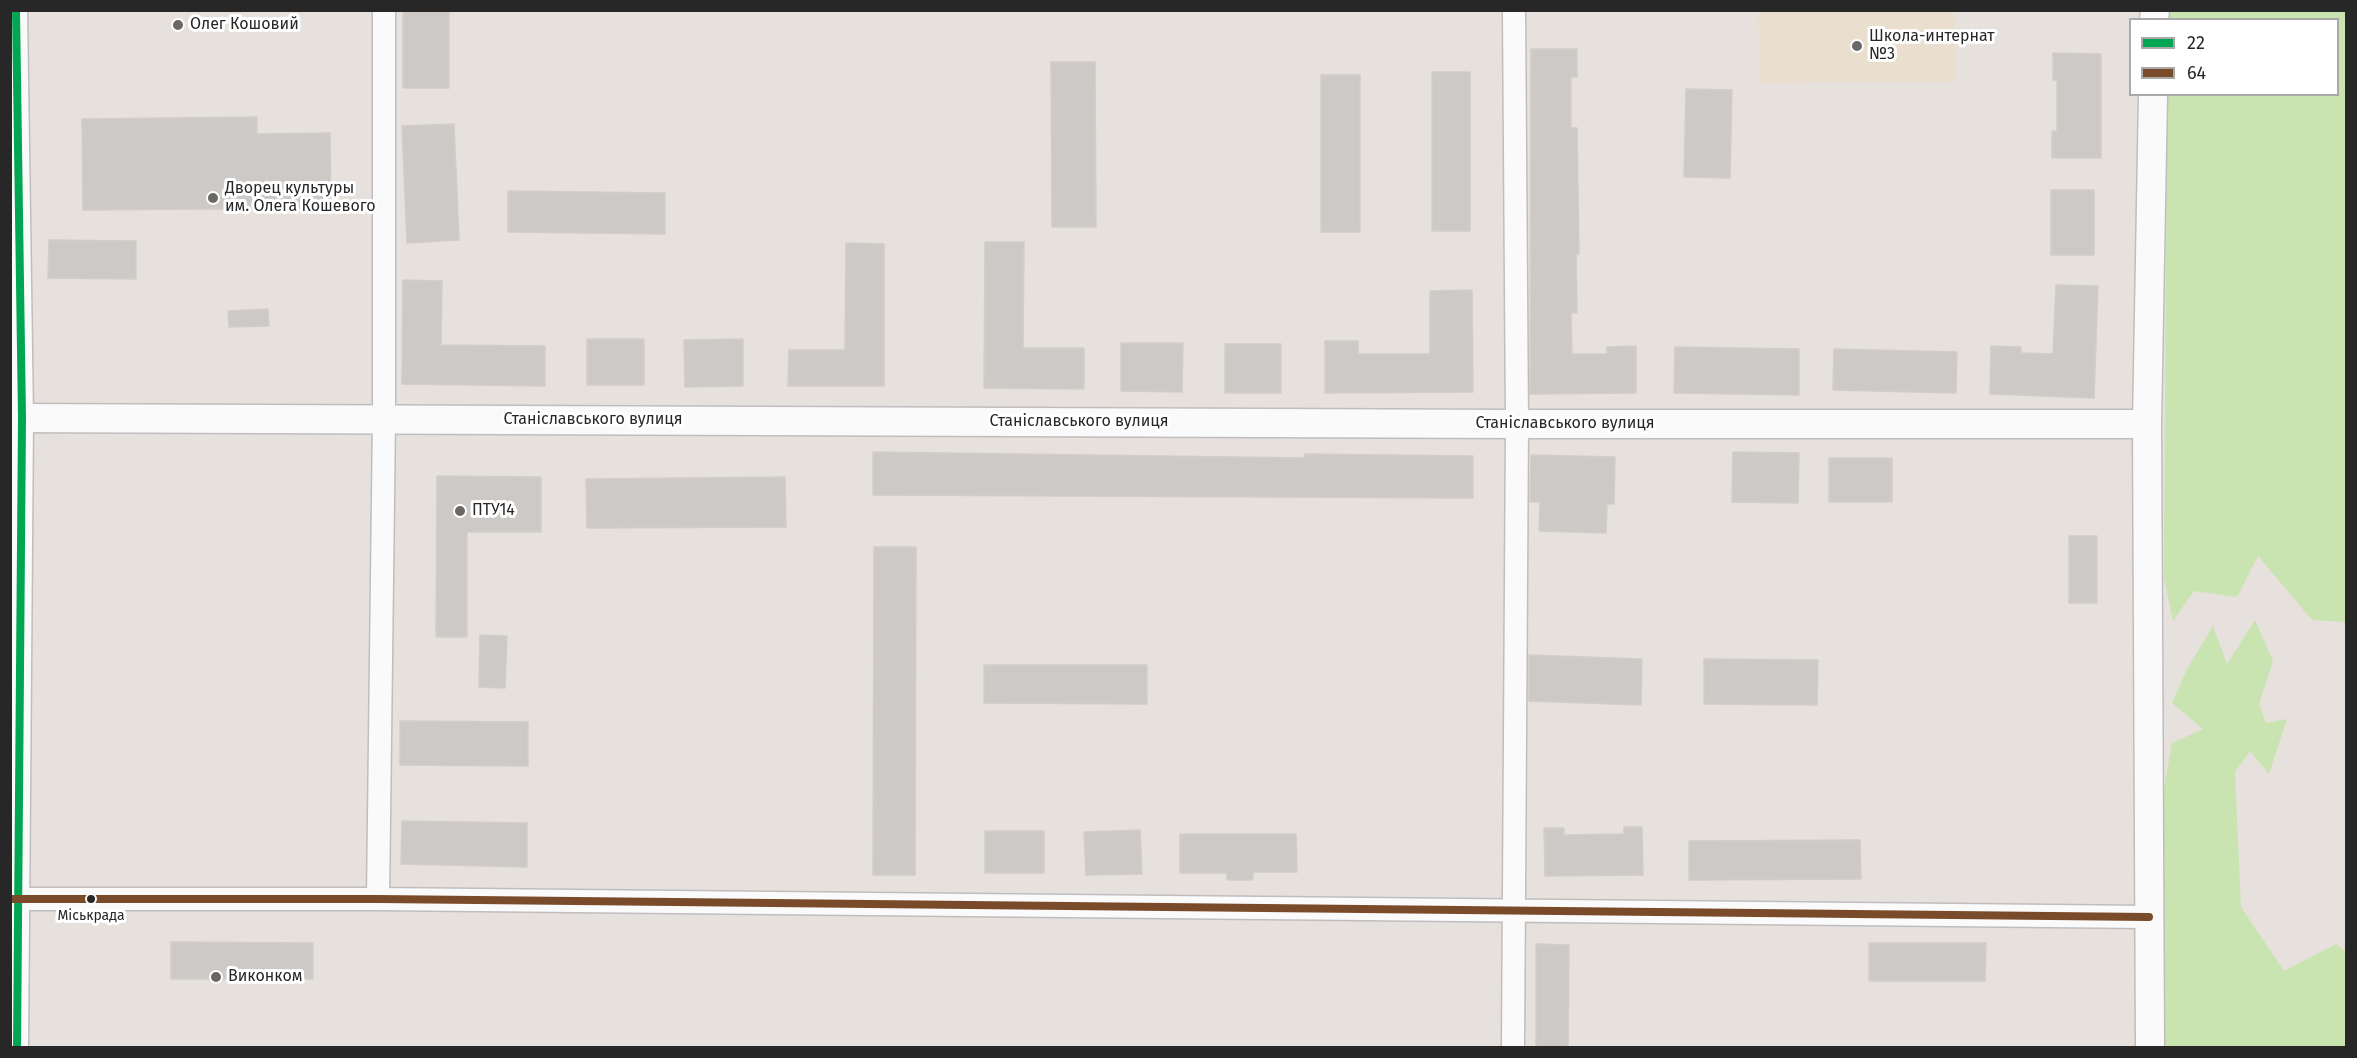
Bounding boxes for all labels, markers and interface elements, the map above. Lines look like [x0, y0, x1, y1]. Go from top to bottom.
place label: Олег Кошовий [190, 15, 299, 35]
marker: Олег Кошовий [171, 18, 185, 32]
legend [2129, 18, 2339, 96]
place label: Школа-интернат №3 [1869, 27, 1995, 65]
text: 22 [2187, 32, 2205, 54]
marker: Школа-интернат №3 [1850, 39, 1864, 53]
text: 64 [2187, 62, 2206, 84]
place label: Дворец культуры им. Олега Кошевого [225, 179, 376, 217]
marker: Дворец культуры им. Олега Кошевого [206, 191, 220, 205]
street label: Станіславського вулиця [504, 410, 682, 430]
street label: Станіславського вулиця [990, 412, 1168, 432]
street label: Станіславського вулиця [1476, 414, 1654, 434]
place label: ПТУ14 [472, 501, 515, 521]
marker: ПТУ14 [453, 504, 467, 518]
marker: Міськрада [85, 893, 97, 905]
place label: Міськрада [57, 908, 125, 924]
place label: Виконком [228, 967, 303, 987]
marker: Виконком [209, 970, 223, 984]

